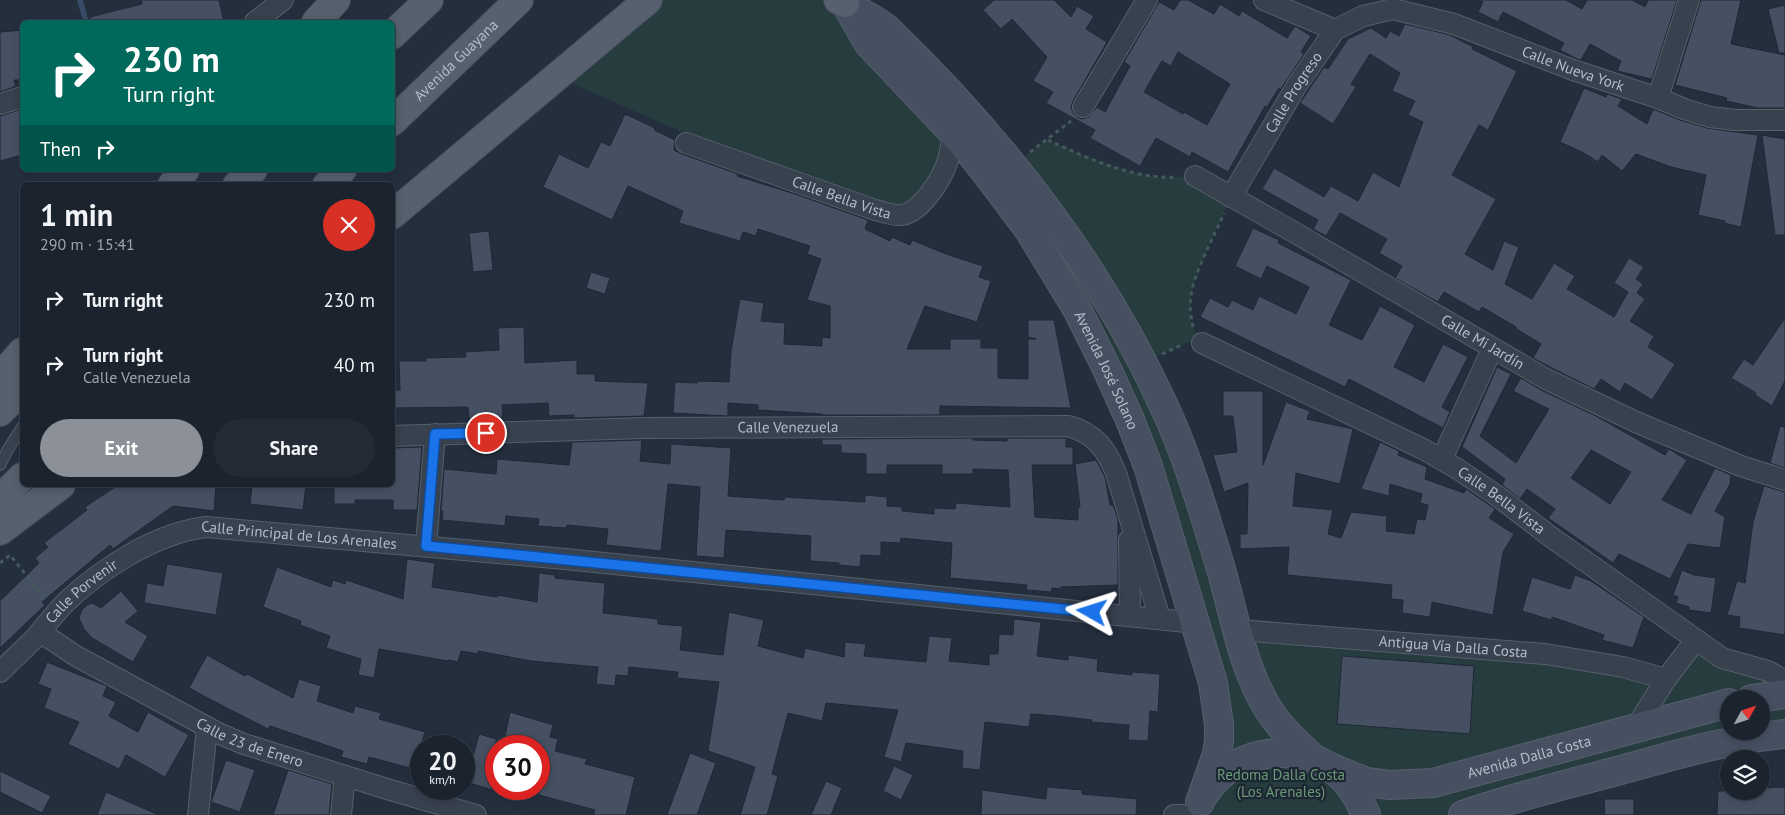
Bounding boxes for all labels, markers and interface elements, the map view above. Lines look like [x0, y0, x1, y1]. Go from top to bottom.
street label: Avenida Guayana [410, 15, 502, 105]
text: 230 m [123, 36, 220, 82]
icon: right [40, 40, 105, 105]
street label: Calle Nueva York [1519, 41, 1628, 95]
street label: Calle Progreso [1261, 48, 1326, 136]
text: Turn right [123, 80, 215, 108]
icon: right [91, 135, 119, 163]
text: Then [40, 137, 81, 161]
street label: Calle Bella Vista [790, 171, 893, 223]
text: 1 min [40, 195, 113, 234]
button: close [323, 199, 375, 251]
text: 290 m · 15:41 [40, 234, 135, 254]
icon: right [40, 286, 68, 314]
text: Turn right [83, 288, 163, 312]
text: 230 m [323, 288, 375, 312]
street label: Avenida José Solano [1070, 308, 1143, 432]
street label: Calle Mi Jardín [1438, 310, 1528, 373]
text: Turn right [83, 343, 163, 367]
icon: right [40, 351, 68, 379]
text: 40 m [334, 353, 375, 377]
text: Calle Venezuela [83, 367, 191, 387]
pin [465, 412, 507, 454]
street label: Calle Venezuela [737, 417, 838, 437]
button: Exit [40, 419, 203, 477]
button: Share [213, 419, 375, 477]
icon: arrive [472, 419, 500, 447]
street label: Calle Bella Vista [1454, 462, 1549, 538]
street label: Calle Principal de Los Arenales [200, 517, 398, 553]
street label: Calle Porvenir [41, 555, 121, 627]
position arrow [1065, 585, 1117, 637]
street label: Antigua Vía Dalla Costa [1378, 631, 1528, 662]
north arrow [1720, 690, 1770, 740]
map controls [1720, 690, 1770, 800]
street label: Calle 23 de Enero [193, 713, 306, 771]
street label: Avenida Dalla Costa [1465, 731, 1593, 782]
speed limit sign: 30 [485, 735, 550, 800]
text: 20 [428, 745, 457, 777]
button: layers [1720, 750, 1770, 800]
park label: Redoma Dalla Costa (Los Arenales) [1217, 765, 1345, 801]
text: km/h [429, 772, 456, 787]

